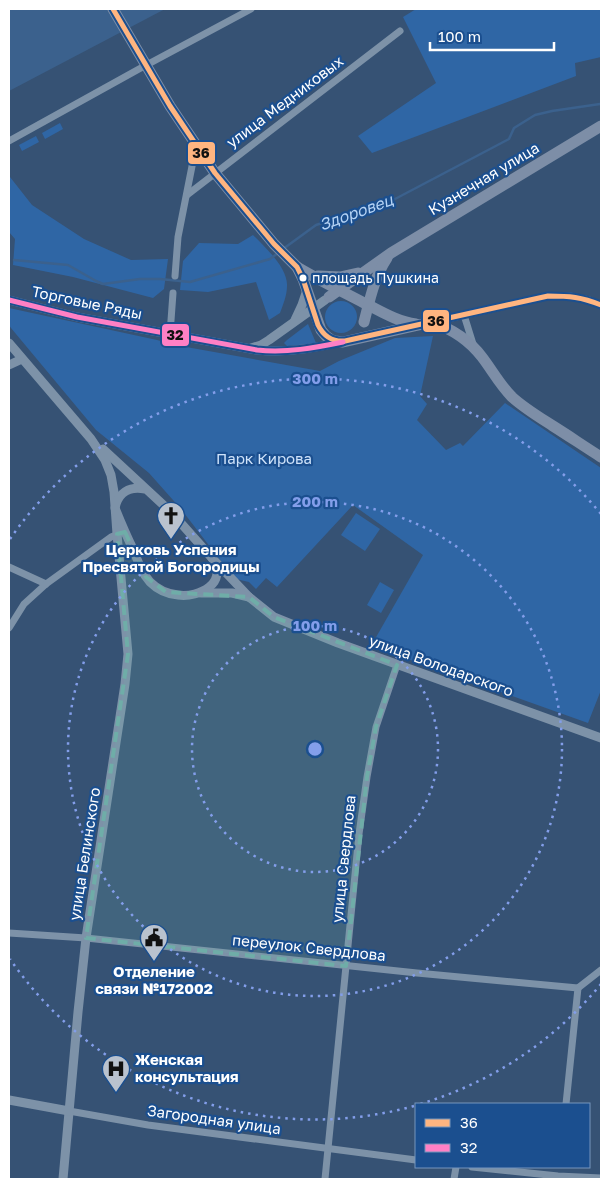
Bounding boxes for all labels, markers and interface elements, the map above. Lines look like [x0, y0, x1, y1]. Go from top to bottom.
scale bar [430, 20, 554, 52]
text: 100 m [438, 27, 481, 45]
street label: улица Медниковых [222, 51, 346, 151]
street label: Кузнечная улица [425, 138, 542, 218]
line badge: 36 [187, 141, 216, 165]
text: 36 [192, 144, 210, 161]
water label: Здоровец [316, 189, 397, 235]
place label: площадь Пушкина [312, 269, 439, 286]
marker: площадь Пушкина [298, 273, 308, 283]
street label: Торговые Ряды [30, 282, 144, 322]
line badge: 36 [422, 309, 450, 333]
text: 36 [427, 312, 445, 329]
line badge: 32 [161, 323, 190, 347]
text: 32 [166, 326, 184, 343]
text: 300 m [292, 369, 338, 387]
park label: Парк Кирова [216, 449, 312, 467]
text: 200 m [292, 492, 338, 510]
church icon: Церковь Успения Пресвятой Богородицы [156, 501, 186, 540]
place label: Церковь Успения Пресвятой Богородицы [82, 540, 260, 575]
text: 100 m [293, 616, 337, 634]
street label: улица Володарского [367, 631, 516, 700]
centre of rings [306, 740, 324, 758]
street label: улица Белинского [65, 786, 103, 922]
street label: улица Свердлова [327, 794, 359, 924]
public building icon: Отделение связи №172002 [139, 923, 169, 962]
street label: переулок Свердлова [232, 930, 387, 964]
place label: Отделение связи №172002 [95, 962, 213, 997]
place label: Женская консультация [135, 1050, 239, 1085]
hospital icon: Женская консультация [101, 1054, 131, 1093]
street label: Загородная улица [146, 1101, 282, 1137]
legend [415, 1103, 590, 1168]
text: 36 [460, 1113, 478, 1131]
text: 32 [460, 1138, 477, 1156]

